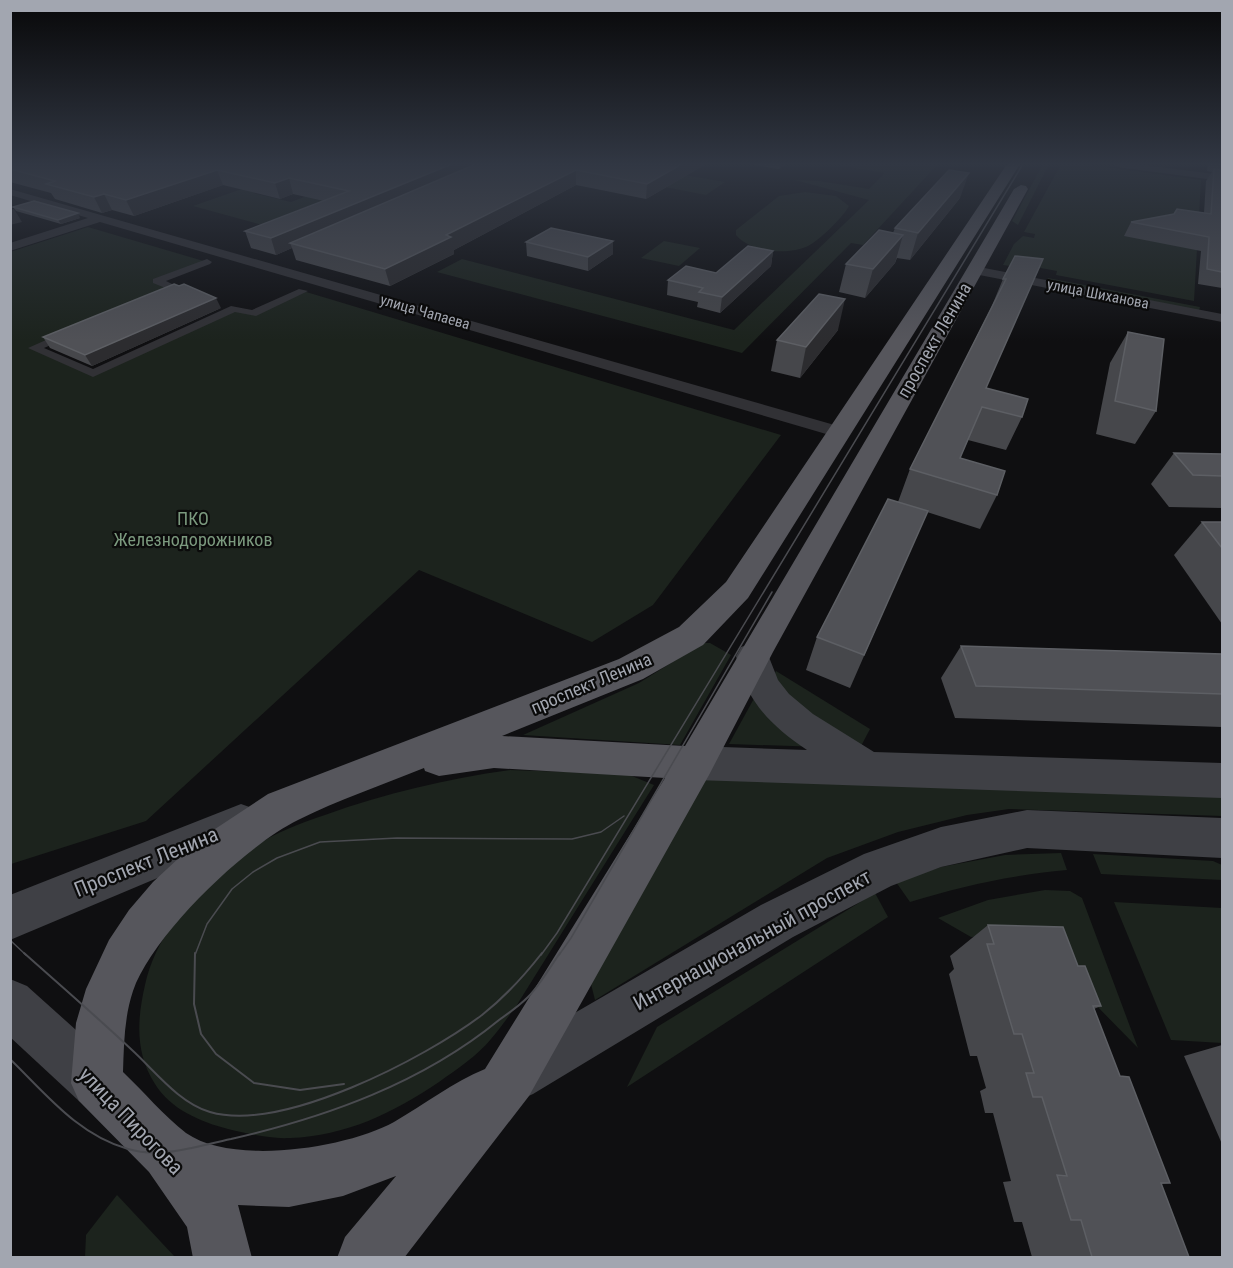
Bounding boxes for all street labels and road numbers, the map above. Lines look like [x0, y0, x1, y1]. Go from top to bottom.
street label: улица Шиханова [1046, 275, 1150, 313]
street label: проспект Ленина [893, 279, 975, 401]
street label: улица Чапаева [378, 291, 472, 333]
street label: проспект Ленина [527, 648, 655, 718]
street label: Проспект Ленина [71, 822, 221, 902]
street label: Интернациональный проспект [629, 865, 875, 1015]
street label: улица Пирогова [74, 1063, 188, 1179]

